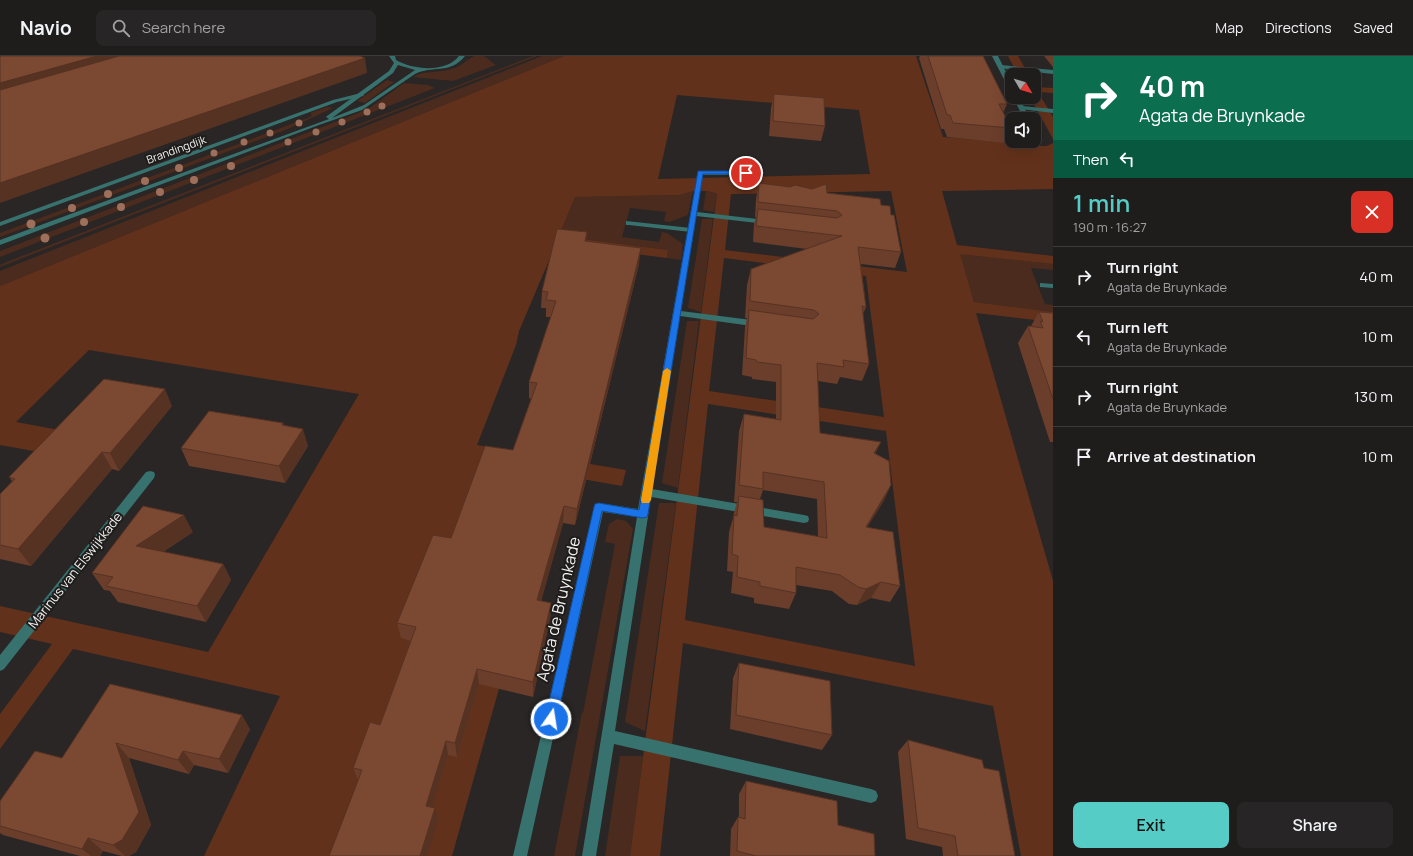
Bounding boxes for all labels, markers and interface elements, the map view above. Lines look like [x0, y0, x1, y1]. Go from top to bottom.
search box [96, 10, 376, 46]
text: Navio [20, 15, 72, 41]
icon: search [110, 17, 132, 39]
text: Search here [142, 17, 225, 38]
text: Map [1215, 18, 1243, 37]
text: Directions [1265, 18, 1332, 37]
text: Saved [1354, 18, 1393, 37]
text: 40 m [1139, 67, 1205, 105]
north arrow [1005, 68, 1041, 104]
map controls [1005, 68, 1041, 148]
icon: right [1073, 72, 1125, 124]
text: Agata de Bruynkade [1139, 103, 1305, 127]
button: sound [1005, 112, 1041, 148]
street label: Brandingdijk [144, 131, 208, 167]
icon: left [1116, 148, 1138, 170]
text: Then [1073, 149, 1108, 170]
pin [729, 156, 763, 190]
icon: arrive [735, 162, 757, 184]
text: 1 min [1073, 186, 1130, 219]
button: close [1351, 191, 1393, 233]
text: 190 m · 16:27 [1073, 218, 1147, 236]
text: Turn right [1107, 257, 1178, 278]
icon: right [1073, 266, 1095, 288]
text: 40 m [1359, 266, 1393, 287]
text: Agata de Bruynkade [1107, 278, 1227, 296]
text: Turn left [1107, 317, 1169, 338]
icon: left [1073, 326, 1095, 348]
text: 10 m [1362, 326, 1393, 347]
text: Agata de Bruynkade [1107, 338, 1227, 356]
text: Turn right [1107, 377, 1178, 398]
icon: right [1073, 386, 1095, 408]
text: 130 m [1354, 386, 1393, 407]
text: Agata de Bruynkade [1107, 398, 1227, 416]
icon: arrive [1073, 446, 1095, 468]
text: Arrive at destination [1107, 446, 1256, 467]
text: 10 m [1362, 446, 1393, 467]
street label: Marinus van Elswijkkade [24, 508, 126, 632]
street label: Agata de Bruynkade [531, 535, 585, 683]
position arrow [530, 698, 572, 740]
button: Exit [1073, 802, 1229, 848]
button: Share [1237, 802, 1393, 848]

